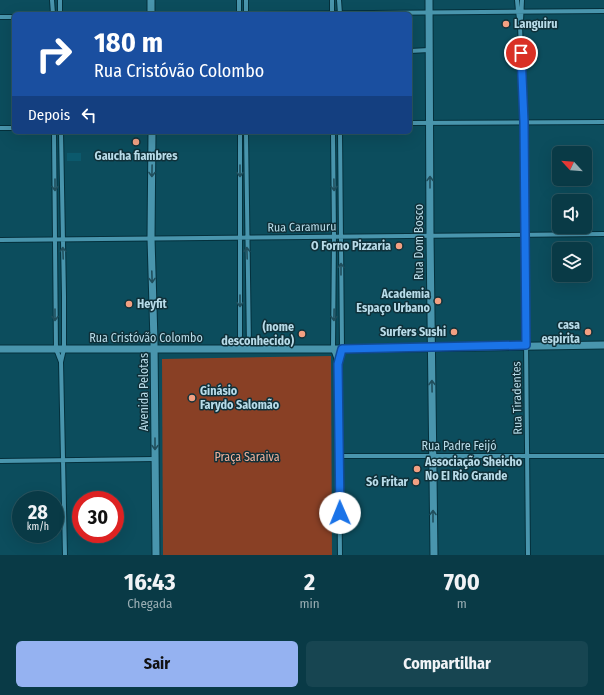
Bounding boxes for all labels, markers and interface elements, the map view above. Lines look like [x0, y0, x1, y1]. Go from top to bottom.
place label: Languiru [514, 17, 558, 31]
marker: Languiru [501, 19, 511, 29]
text: 180 m [94, 26, 163, 59]
icon: right [28, 28, 80, 80]
pin [504, 36, 538, 70]
icon: arrive [510, 42, 532, 64]
text: Rua Cristóvão Colombo [94, 60, 264, 82]
icon: left [78, 104, 100, 126]
text: Depois [28, 106, 70, 124]
marker: Gaucha fiambres [131, 137, 141, 147]
north arrow [552, 146, 592, 186]
map controls [552, 146, 592, 282]
place label: Gaucha fiambres [95, 149, 178, 163]
one-way arrow [148, 164, 156, 177]
one-way arrow [236, 164, 244, 177]
one-way arrow [426, 176, 434, 189]
one-way arrow [51, 178, 59, 191]
one-way arrow [330, 178, 338, 191]
button: sound [552, 194, 592, 234]
street label: Rua Dom Bosco [412, 204, 426, 280]
street label: Rua Caramuru [267, 219, 337, 235]
place label: O Forno Pizzaria [311, 239, 391, 253]
marker: O Forno Pizzaria [394, 241, 404, 251]
button: layers [552, 242, 592, 282]
one-way arrow [60, 247, 67, 260]
one-way arrow [243, 247, 251, 260]
one-way arrow [337, 263, 345, 276]
one-way arrow [149, 270, 156, 283]
place label: Academia Espaço Urbano [356, 287, 431, 316]
one-way arrow [236, 294, 244, 307]
marker: Academia Espaço Urbano [433, 296, 443, 306]
place label: Heyfit [137, 297, 168, 311]
marker: Heyfit [124, 299, 134, 309]
one-way arrow [51, 308, 59, 321]
one-way arrow [330, 308, 338, 321]
place label: casa espirita [541, 318, 580, 346]
place label: (nome desconhecido) [221, 320, 294, 348]
place label: Surfers Sushi [380, 325, 446, 339]
marker: Surfers Sushi [449, 327, 459, 337]
marker: casa espirita [583, 327, 593, 337]
marker: (nome desconhecido) [297, 329, 307, 339]
street label: Rua Cristóvão Colombo [89, 331, 203, 345]
street label: Avenida Pelotas [137, 353, 151, 431]
street label: Rua Tiradentes [509, 361, 525, 435]
one-way arrow [428, 380, 436, 393]
place label: Ginásio Farydo Salomão [200, 384, 280, 412]
marker: Ginásio Farydo Salomão [187, 393, 197, 403]
one-way arrow [151, 437, 159, 450]
street label: Rua Padre Feijó [421, 439, 497, 453]
park label: Praça Saraiva [214, 450, 280, 464]
place label: Associação Sheicho No EI Rio Grande [424, 455, 523, 483]
marker: Associação Sheicho No EI Rio Grande [412, 464, 422, 474]
place label: Só Fritar [366, 475, 409, 489]
marker: Só Fritar [411, 477, 421, 487]
speed limit sign: 30 [72, 491, 124, 543]
position arrow [319, 492, 361, 534]
text: 28 [28, 500, 48, 524]
one-way arrow [429, 510, 437, 523]
text: km/h [27, 521, 49, 533]
text: 16:43 [124, 568, 176, 596]
text: 2 [304, 568, 315, 596]
text: 700 [444, 568, 480, 596]
text: Chegada [127, 596, 172, 611]
text: min [300, 596, 320, 611]
text: m [457, 596, 467, 611]
button: Sair [16, 641, 298, 687]
button: Compartilhar [306, 641, 588, 687]

